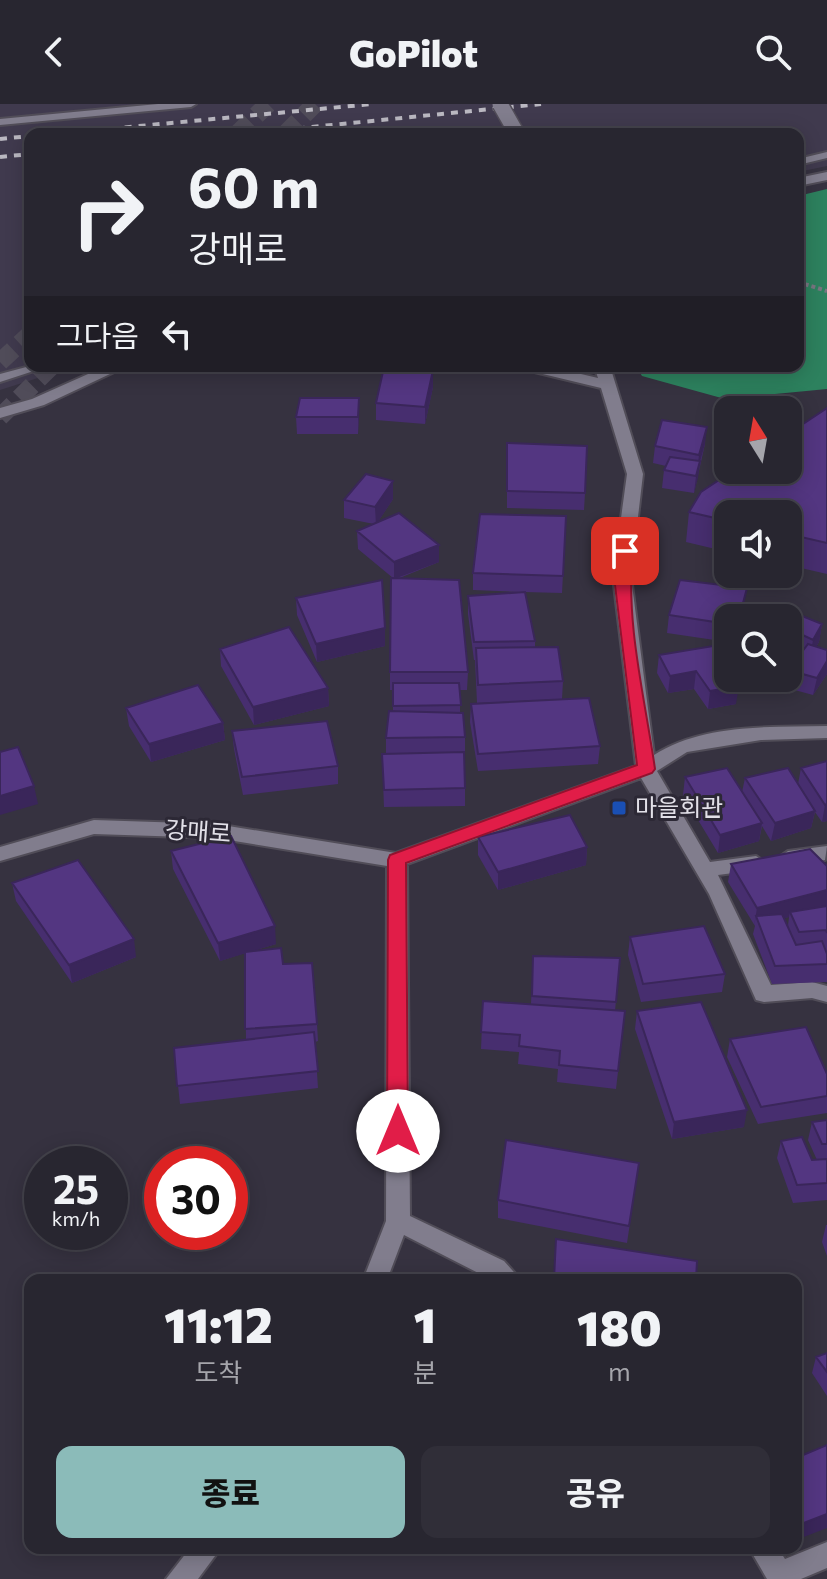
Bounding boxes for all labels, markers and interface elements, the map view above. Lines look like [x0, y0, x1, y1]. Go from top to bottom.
icon: back [32, 30, 76, 74]
text: GoPilot [349, 30, 478, 74]
icon: search [751, 30, 795, 74]
text: 60 m [188, 151, 319, 220]
icon: right [56, 160, 160, 264]
text: 강매로 [188, 225, 287, 269]
icon: left [155, 312, 199, 356]
text: 그다음 [56, 316, 139, 353]
north arrow [714, 396, 802, 484]
map controls [714, 396, 802, 692]
button: sound [714, 500, 802, 588]
pin [591, 517, 659, 585]
icon: arrive [603, 529, 647, 573]
button: search [714, 604, 802, 692]
place label: 마을회관 [635, 792, 723, 821]
marker: 마을회관 [610, 799, 628, 817]
street label: 강매로 [164, 814, 232, 847]
position arrow [356, 1089, 440, 1173]
speed limit sign: 30 [144, 1146, 248, 1250]
text: 25 [53, 1163, 99, 1212]
text: km/h [52, 1206, 100, 1230]
text: 11:12 [164, 1294, 273, 1353]
text: 1 [414, 1294, 436, 1353]
text: 180 [577, 1297, 662, 1356]
text: m [608, 1355, 631, 1386]
text: 도착 [195, 1356, 242, 1387]
text: 분 [413, 1356, 437, 1387]
button: 종료 [56, 1446, 405, 1538]
button: 공유 [421, 1446, 770, 1538]

